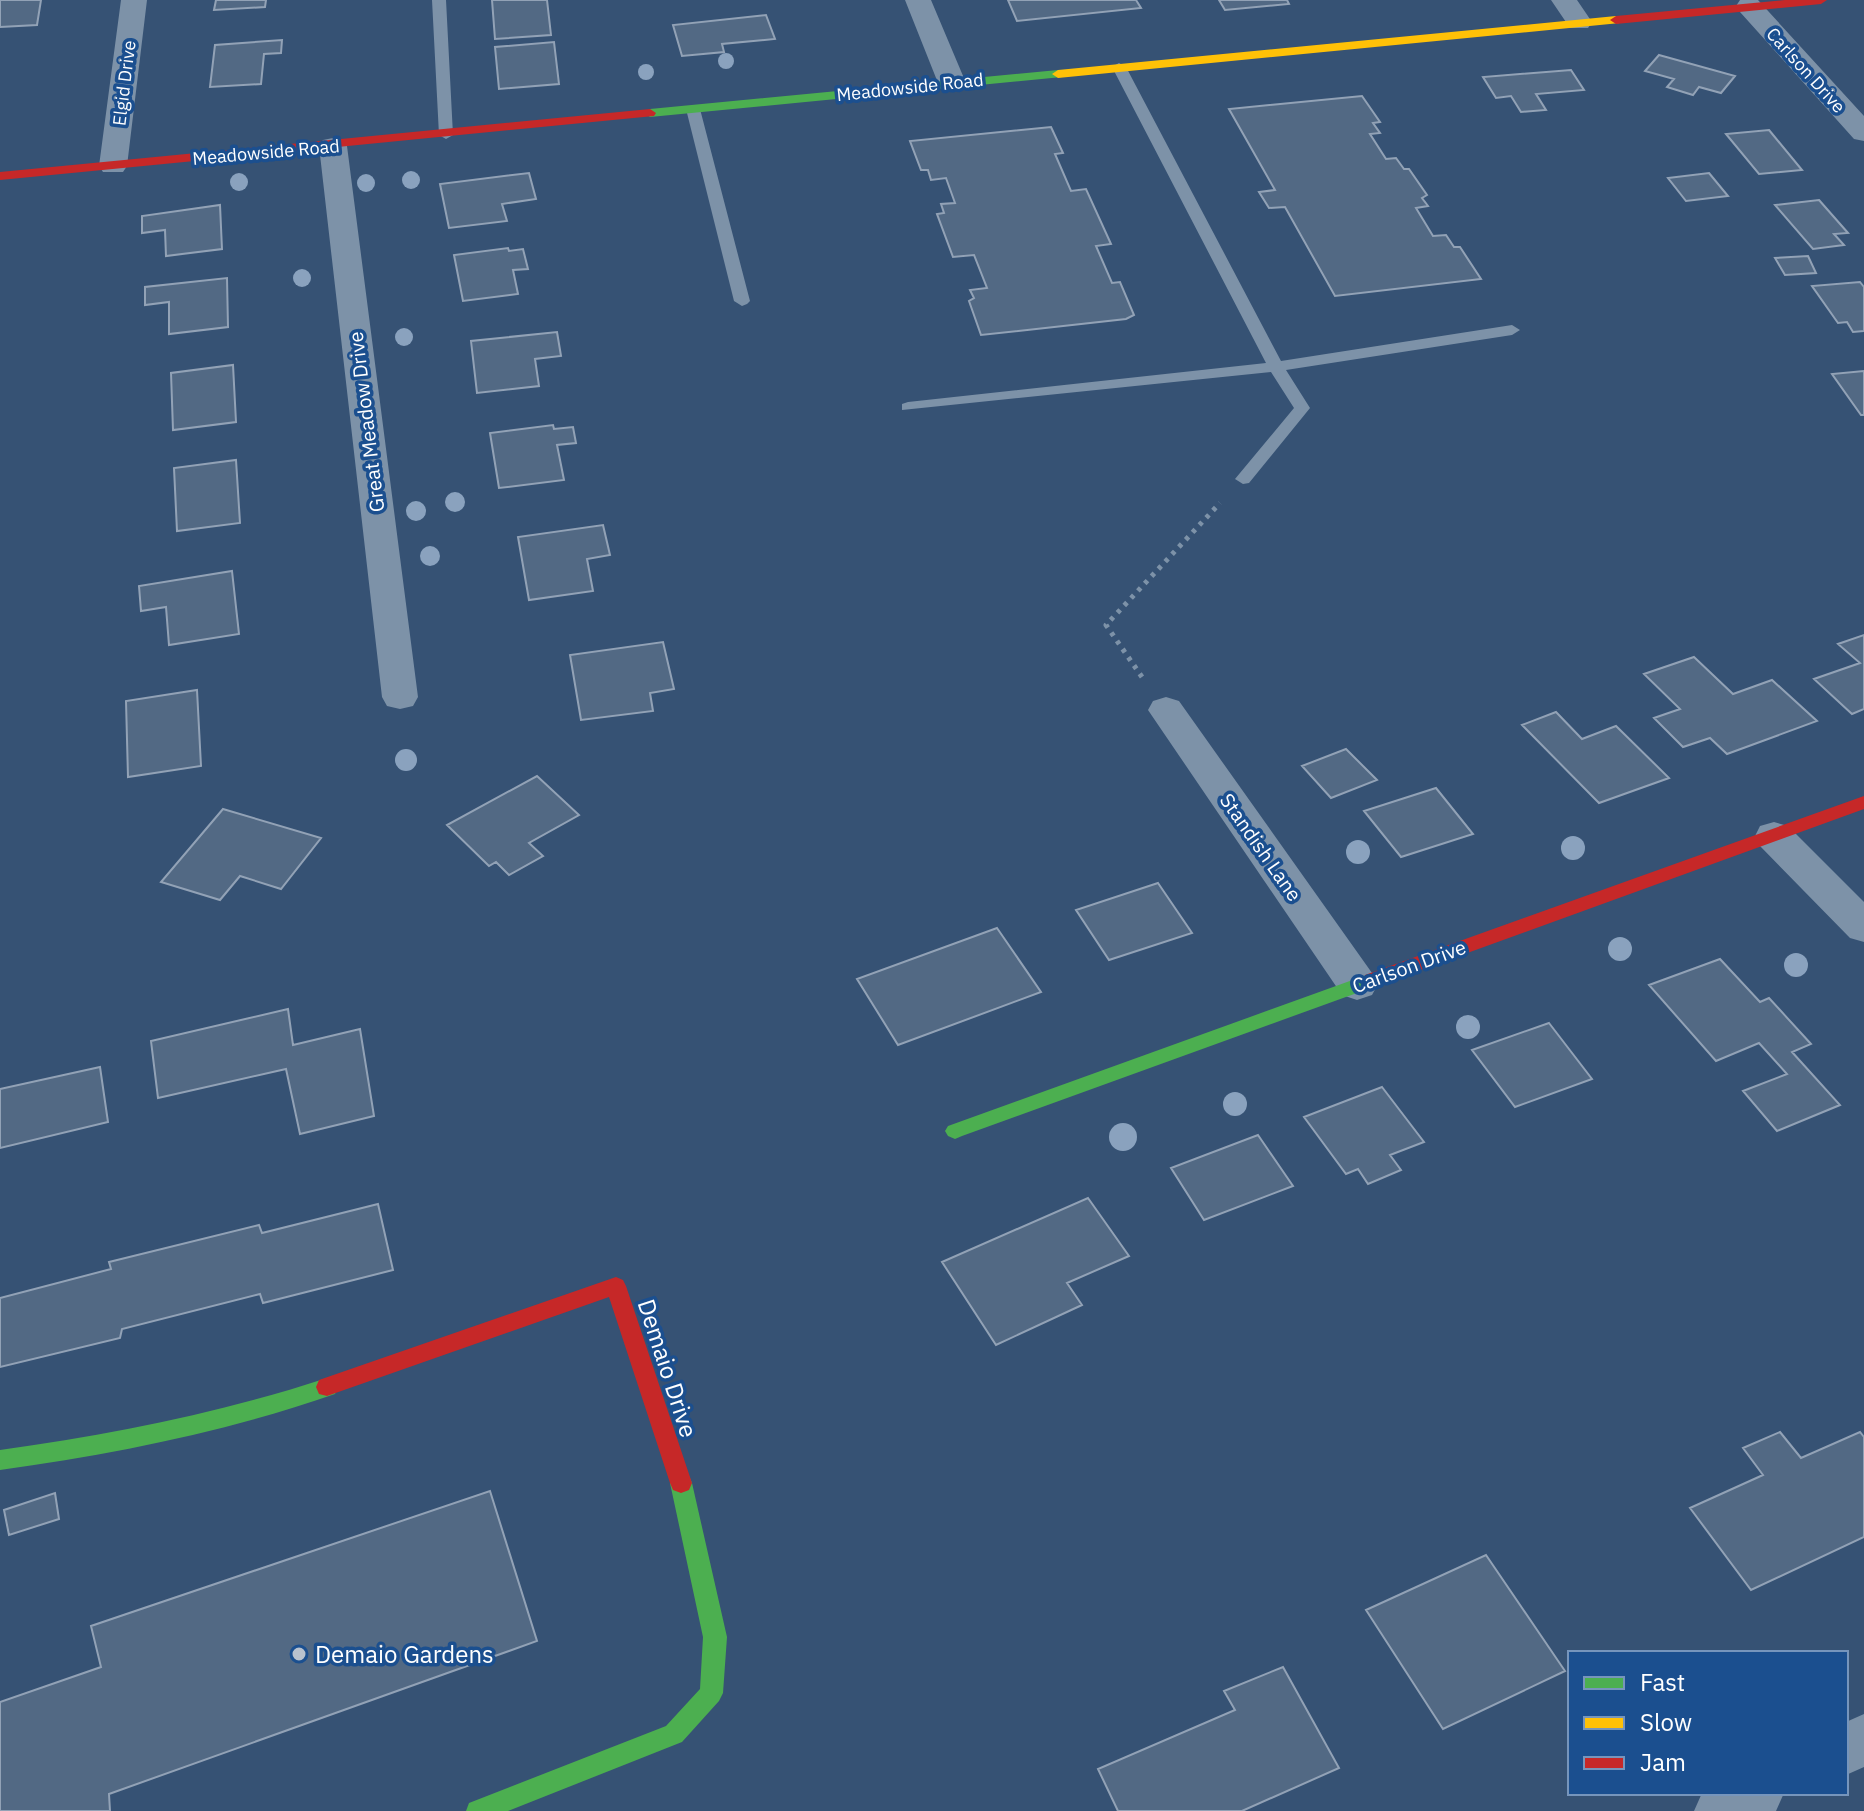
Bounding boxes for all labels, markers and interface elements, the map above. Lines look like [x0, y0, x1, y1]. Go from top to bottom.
street label: Carlson Drive [1762, 22, 1851, 118]
street label: Elgid Drive [107, 39, 141, 127]
street label: Meadowside Road [835, 68, 985, 106]
street label: Meadowside Road [192, 134, 340, 170]
street label: Great Meadow Drive [342, 330, 390, 514]
street label: Standish Lane [1214, 788, 1308, 906]
street label: Carlson Drive [1348, 933, 1470, 999]
street label: Demaio Drive [631, 1295, 705, 1441]
place label: Demaio Gardens [315, 1638, 494, 1670]
marker: Demaio Gardens [290, 1645, 308, 1663]
legend [1568, 1651, 1848, 1795]
text: Fast [1640, 1666, 1685, 1698]
text: Slow [1640, 1706, 1692, 1738]
text: Jam [1640, 1746, 1686, 1778]

